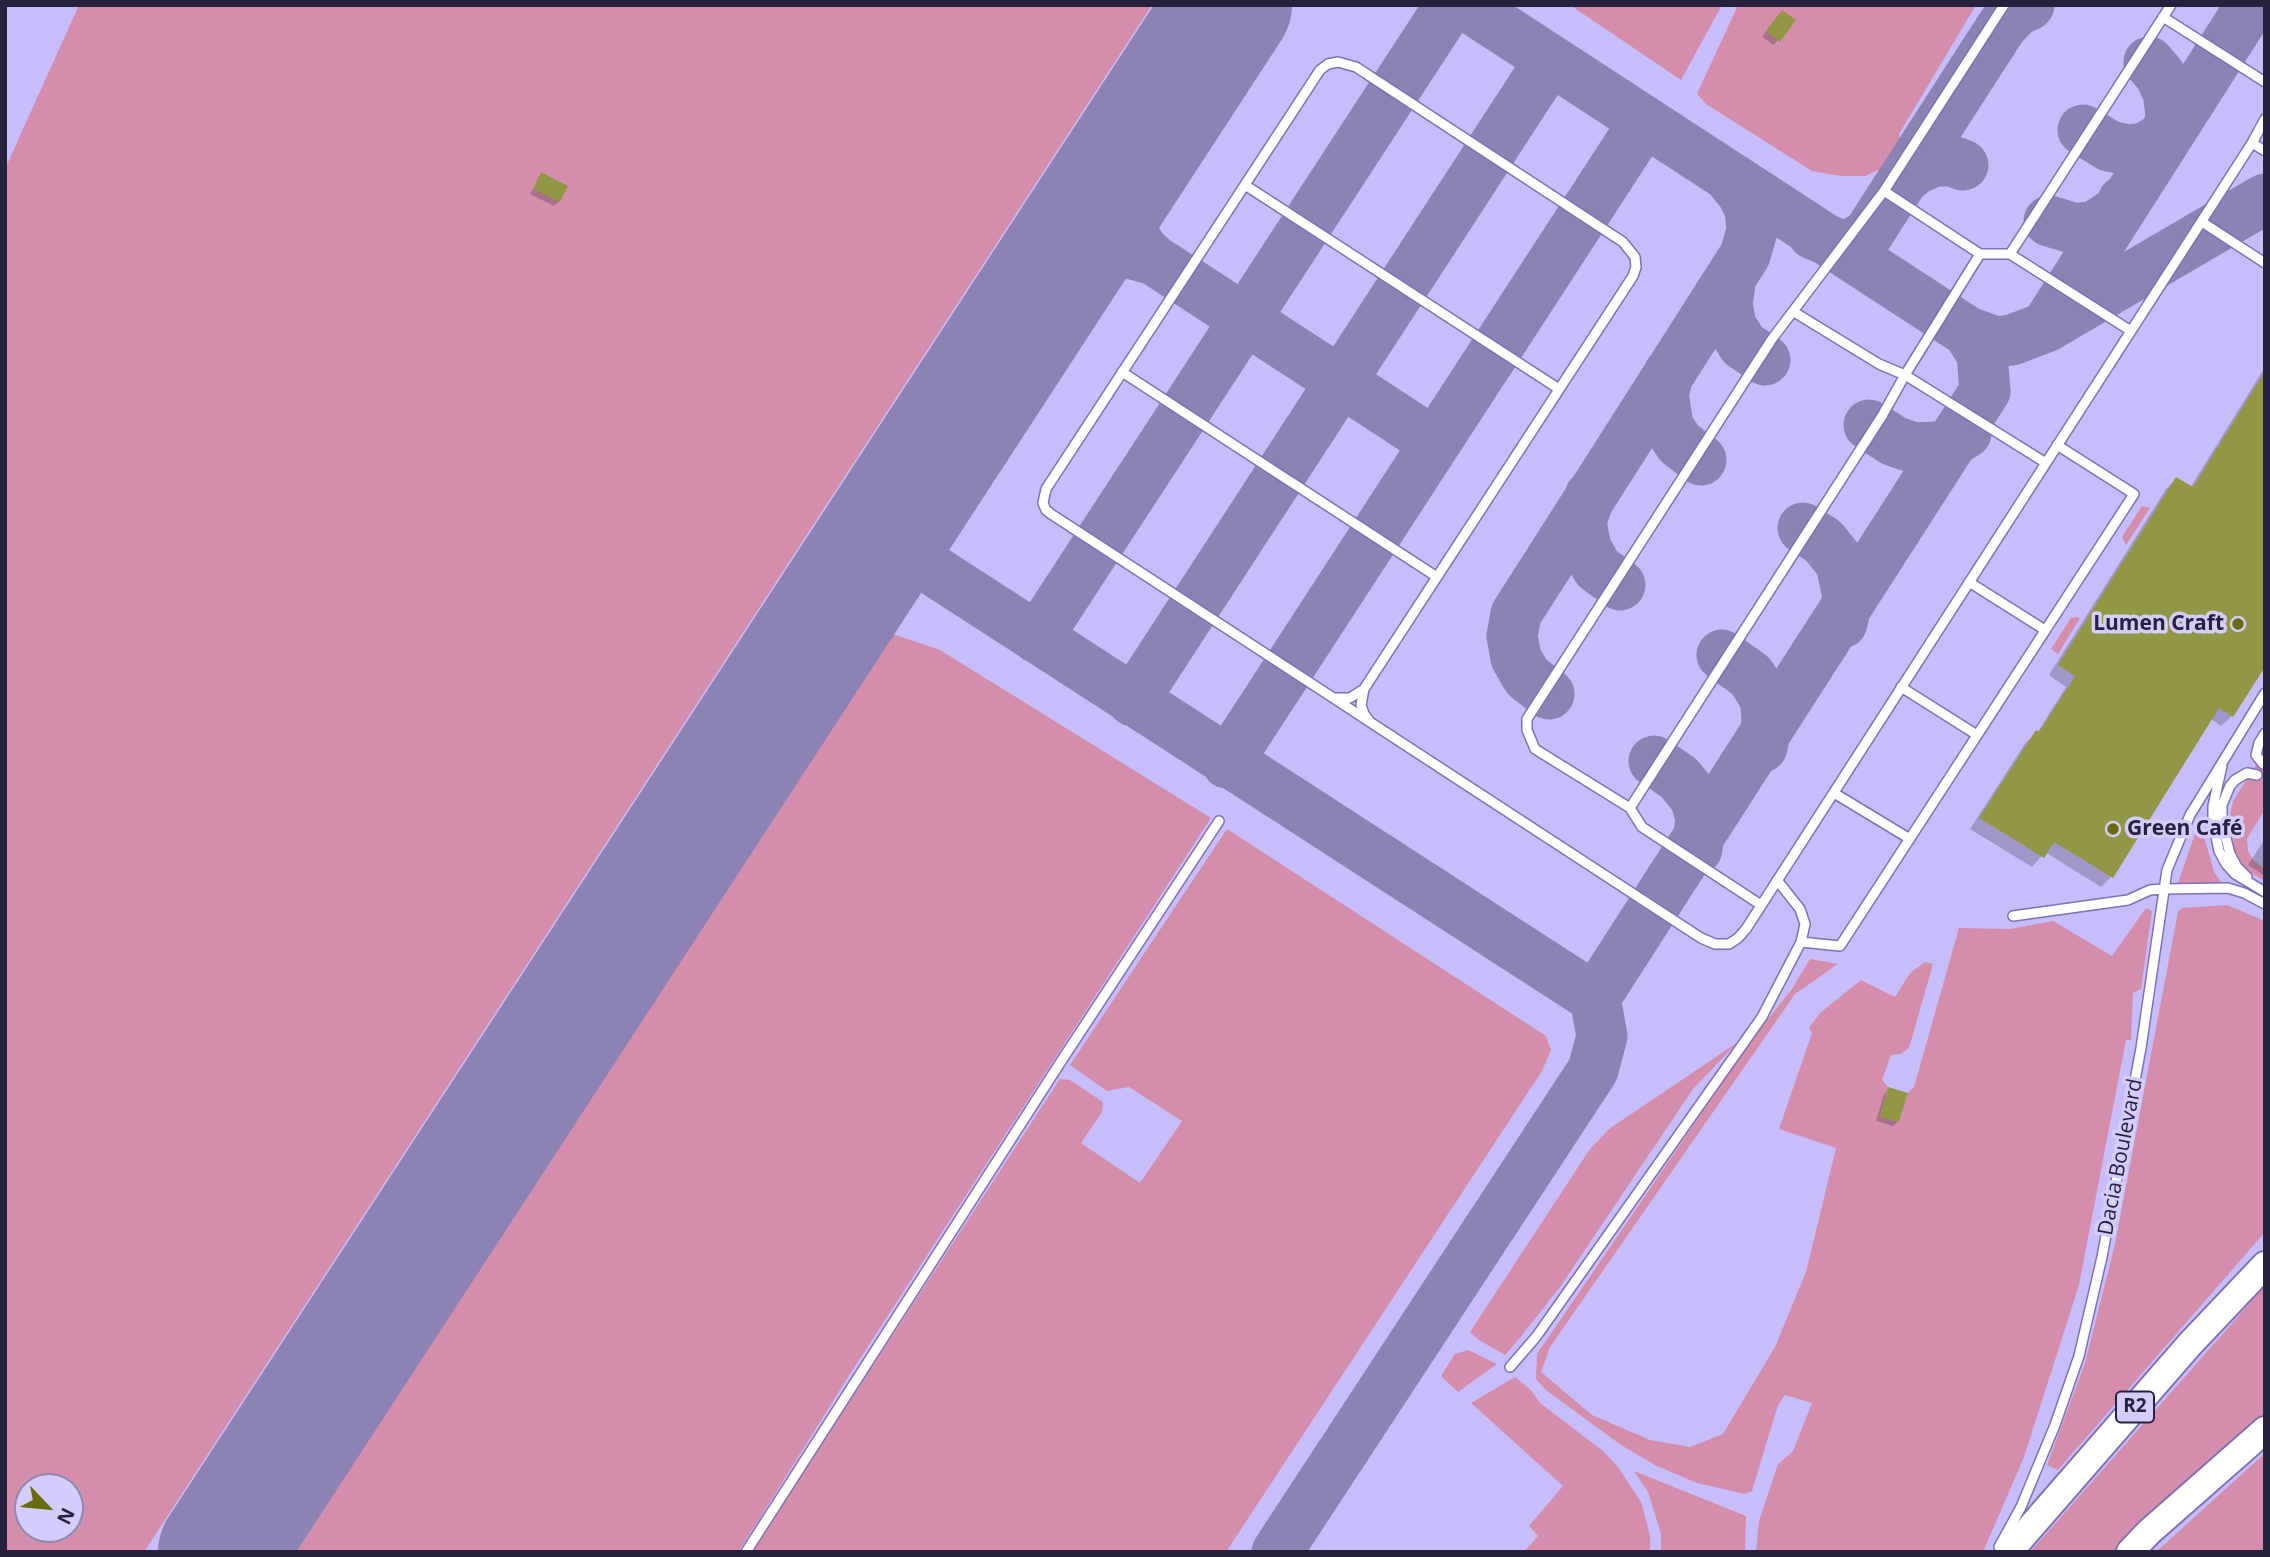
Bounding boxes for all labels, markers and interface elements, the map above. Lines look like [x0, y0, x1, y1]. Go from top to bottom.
place label: Lumen Craft [2093, 611, 2224, 637]
marker: Lumen Craft [2230, 616, 2246, 632]
place label: Green Café [2127, 816, 2242, 842]
marker: Green Café [2105, 821, 2121, 837]
street label: Dacia Boulevard [2093, 1076, 2149, 1238]
road number: R2 [2116, 1392, 2154, 1422]
north arrow [14, 1473, 84, 1543]
text: N [51, 1504, 81, 1529]

